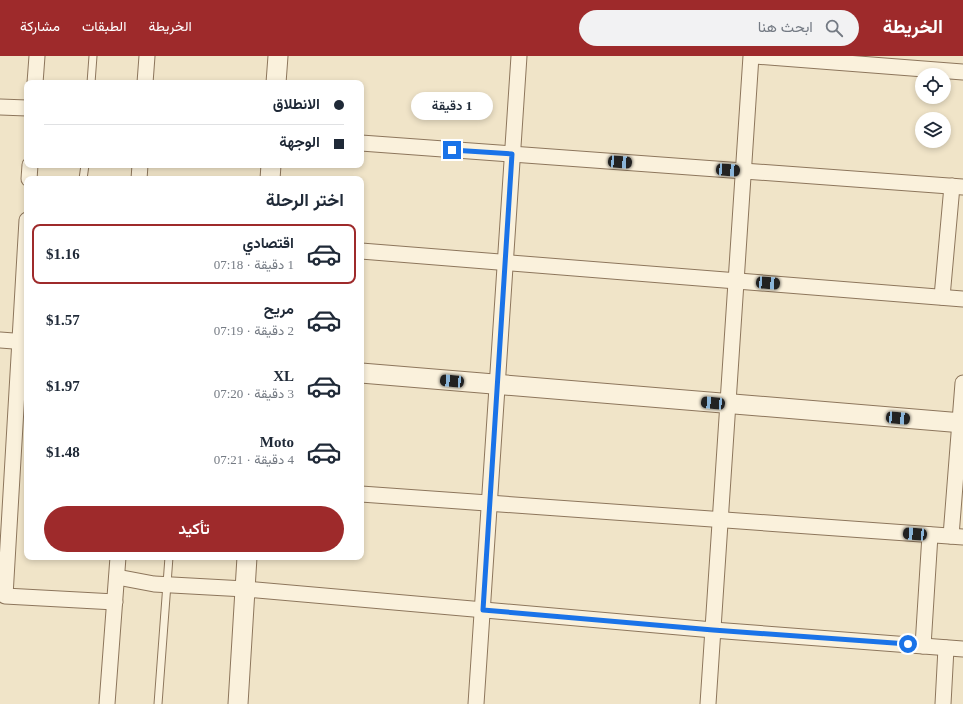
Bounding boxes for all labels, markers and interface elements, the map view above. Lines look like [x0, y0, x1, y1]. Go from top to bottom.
search box [579, 10, 859, 46]
text: الخريطة [883, 16, 943, 37]
icon: search [823, 17, 845, 39]
text: مشاركة [20, 19, 60, 34]
text: الطبقات [82, 19, 126, 34]
text: الخريطة [148, 19, 192, 34]
text: ابحث هنا [758, 19, 813, 35]
map controls [915, 68, 951, 148]
button: locate [915, 68, 951, 104]
callout: 1 دقيقة [411, 92, 493, 120]
text: الانطلاق [273, 96, 320, 112]
text: 1 دقيقة [432, 98, 472, 113]
button: layers [915, 112, 951, 148]
text: الوجهة [279, 134, 320, 150]
route end [443, 141, 461, 159]
car [608, 155, 632, 169]
car [716, 163, 740, 177]
text: اختر الرحلة [266, 190, 344, 210]
text: اقتصادي [242, 235, 294, 251]
icon: car [306, 236, 342, 272]
text: $1.16 [46, 246, 80, 262]
text: 1 دقيقة · 07:18 [214, 257, 294, 272]
car [756, 276, 780, 290]
text: مريح [264, 301, 294, 317]
icon: car [306, 302, 342, 338]
text: $1.57 [46, 312, 80, 328]
text: 2 دقيقة · 07:19 [214, 323, 294, 338]
text: XL [273, 368, 294, 384]
icon: car [306, 368, 342, 404]
car [440, 374, 464, 388]
text: $1.97 [46, 378, 80, 394]
text: 3 دقيقة · 07:20 [214, 386, 294, 401]
car [701, 396, 725, 410]
car [886, 411, 910, 425]
text: Moto [260, 434, 294, 450]
icon: car [306, 434, 342, 470]
text: $1.48 [46, 444, 80, 460]
text: 4 دقيقة · 07:21 [214, 452, 294, 467]
button: تأكيد [44, 506, 344, 552]
car [903, 527, 927, 541]
route start [899, 635, 917, 653]

